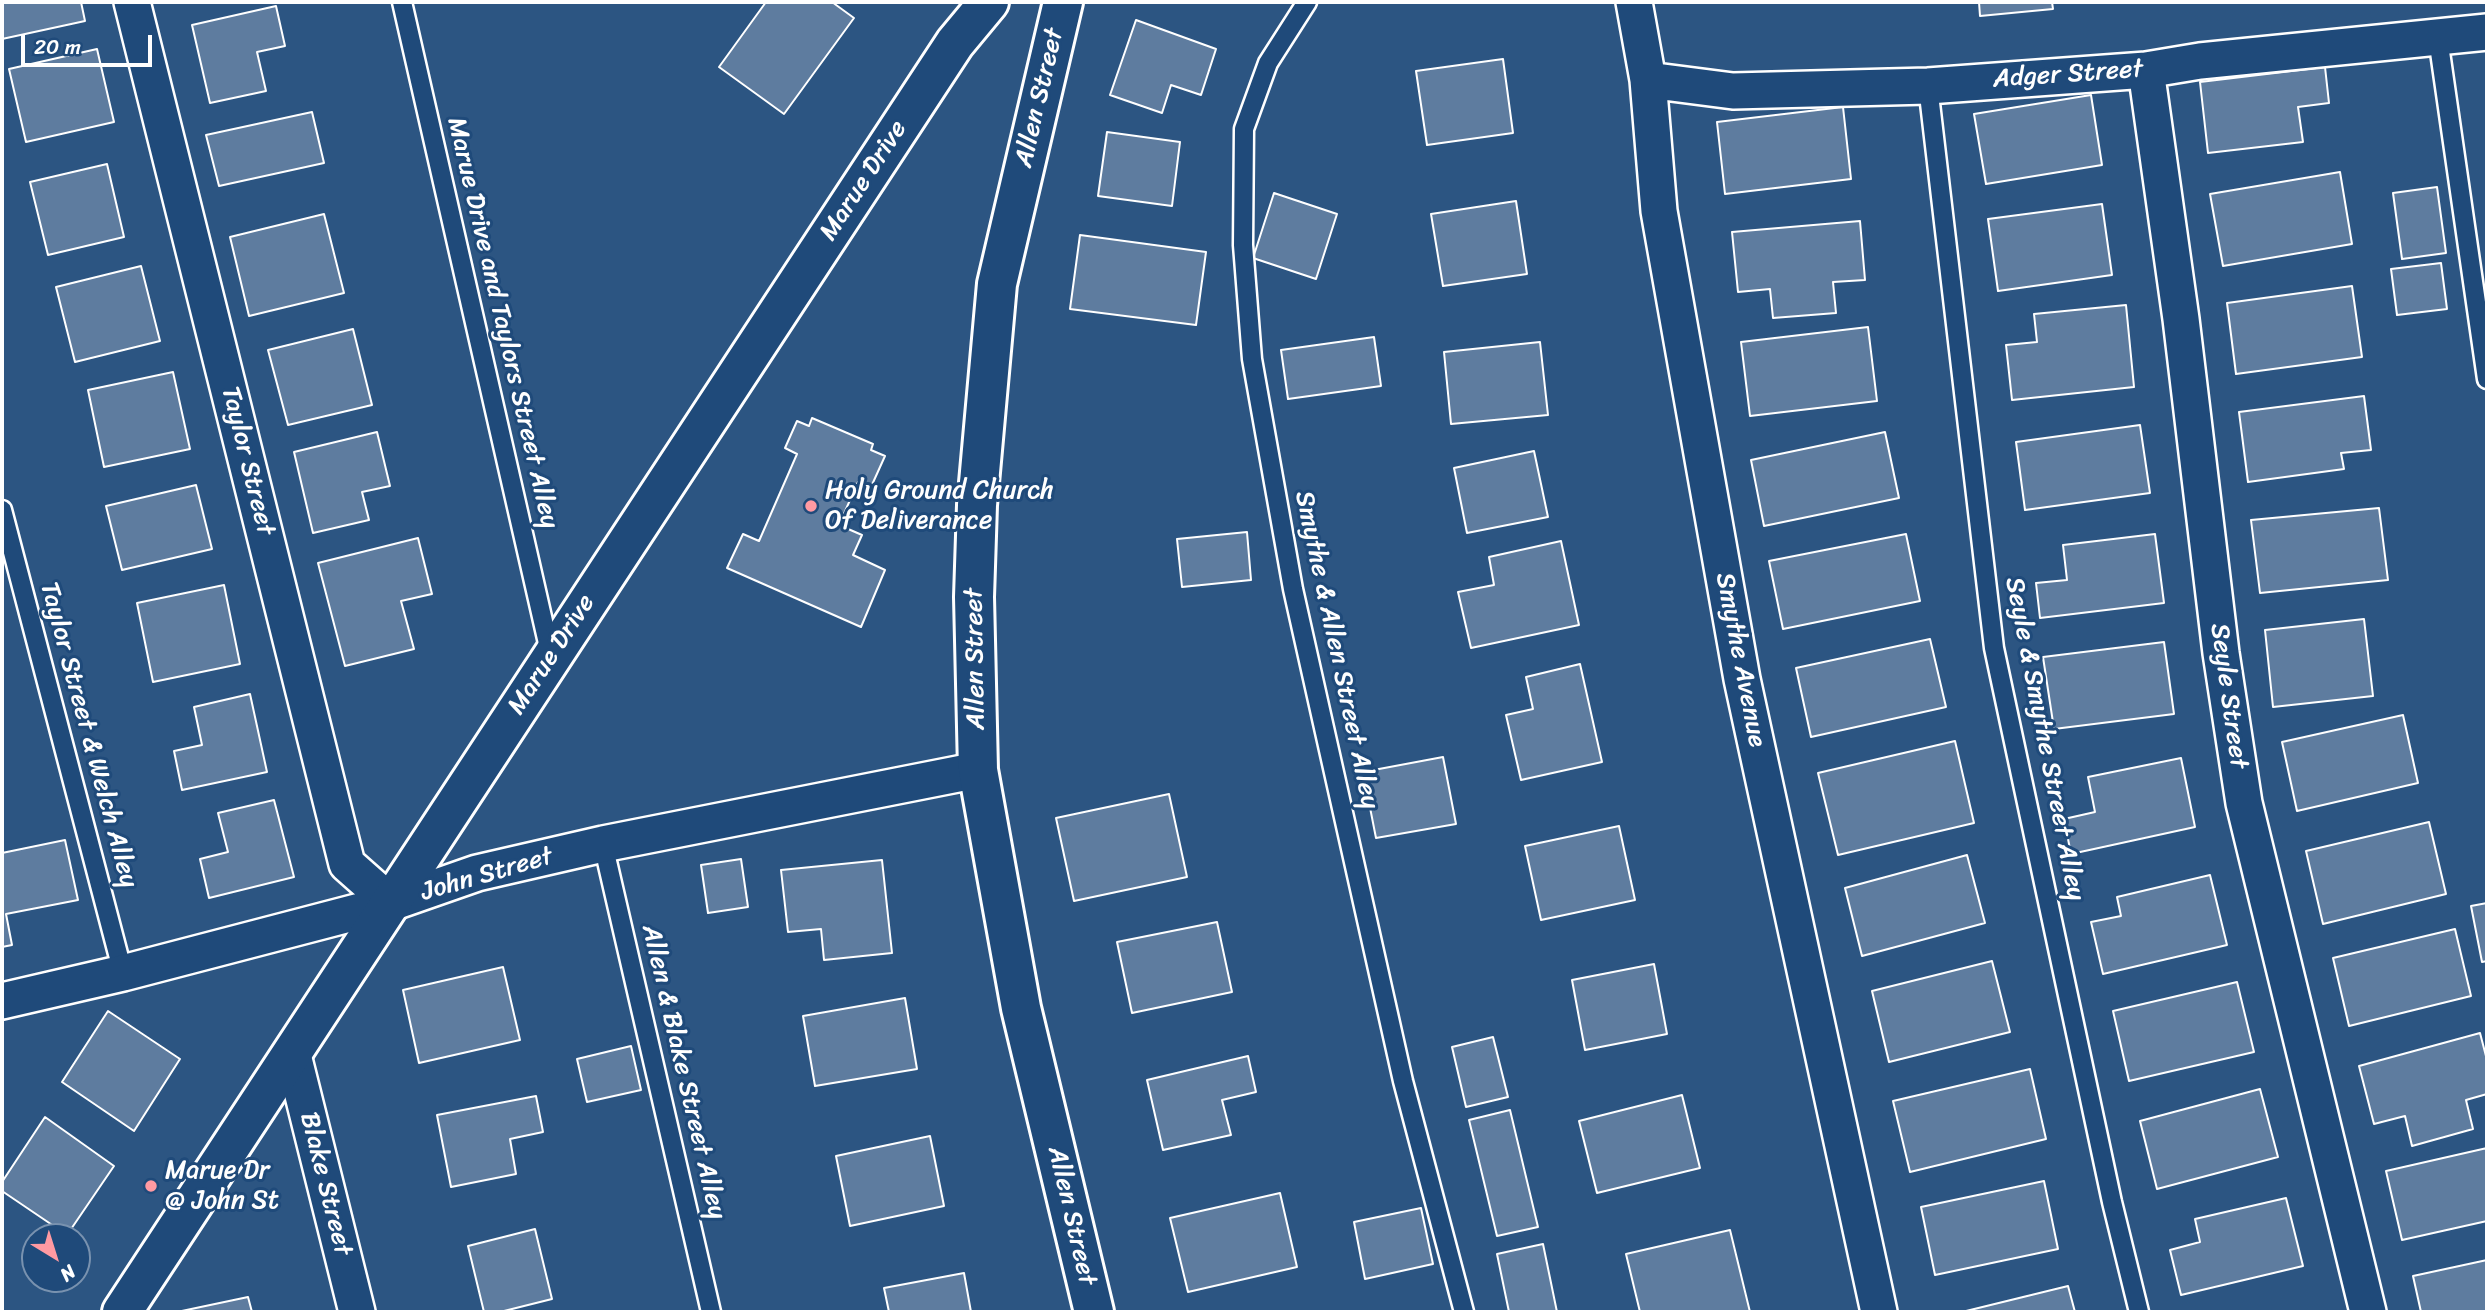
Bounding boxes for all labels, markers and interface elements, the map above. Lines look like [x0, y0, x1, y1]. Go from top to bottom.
scale bar [24, 21, 156, 65]
street label: Allen Street [1009, 25, 1071, 171]
text: 20 m [34, 28, 81, 66]
street label: Adger Street [1992, 54, 2144, 96]
street label: Marue Drive and Taylors Street Alley [439, 114, 565, 532]
street label: Marue Drive [814, 115, 914, 247]
street label: Taylor Street [213, 383, 281, 539]
place label: Holy Ground Church Of Deliverance [825, 475, 1054, 536]
street label: Smythe & Allen Street Alley [1287, 488, 1385, 812]
marker: Holy Ground Church Of Deliverance [803, 498, 819, 514]
street label: Smythe Avenue [1708, 570, 1772, 750]
street label: Seyle & Smythe Street Alley [1997, 575, 2091, 903]
street label: Taylor Street & Welch Alley [32, 579, 144, 891]
street label: Allen Street [959, 588, 993, 730]
street label: Marue Drive [502, 589, 602, 721]
street label: Seyle Street [2202, 621, 2254, 771]
street label: John Street [418, 841, 556, 909]
street label: Allen & Blake Street Alley [634, 922, 732, 1222]
street label: Blake Street [292, 1109, 358, 1259]
street label: Allen Street [1040, 1143, 1102, 1289]
place label: Marue Dr @ John St [165, 1155, 279, 1216]
marker: Marue Dr @ John St [143, 1178, 159, 1194]
north arrow [21, 1223, 91, 1293]
text: N [53, 1256, 83, 1290]

